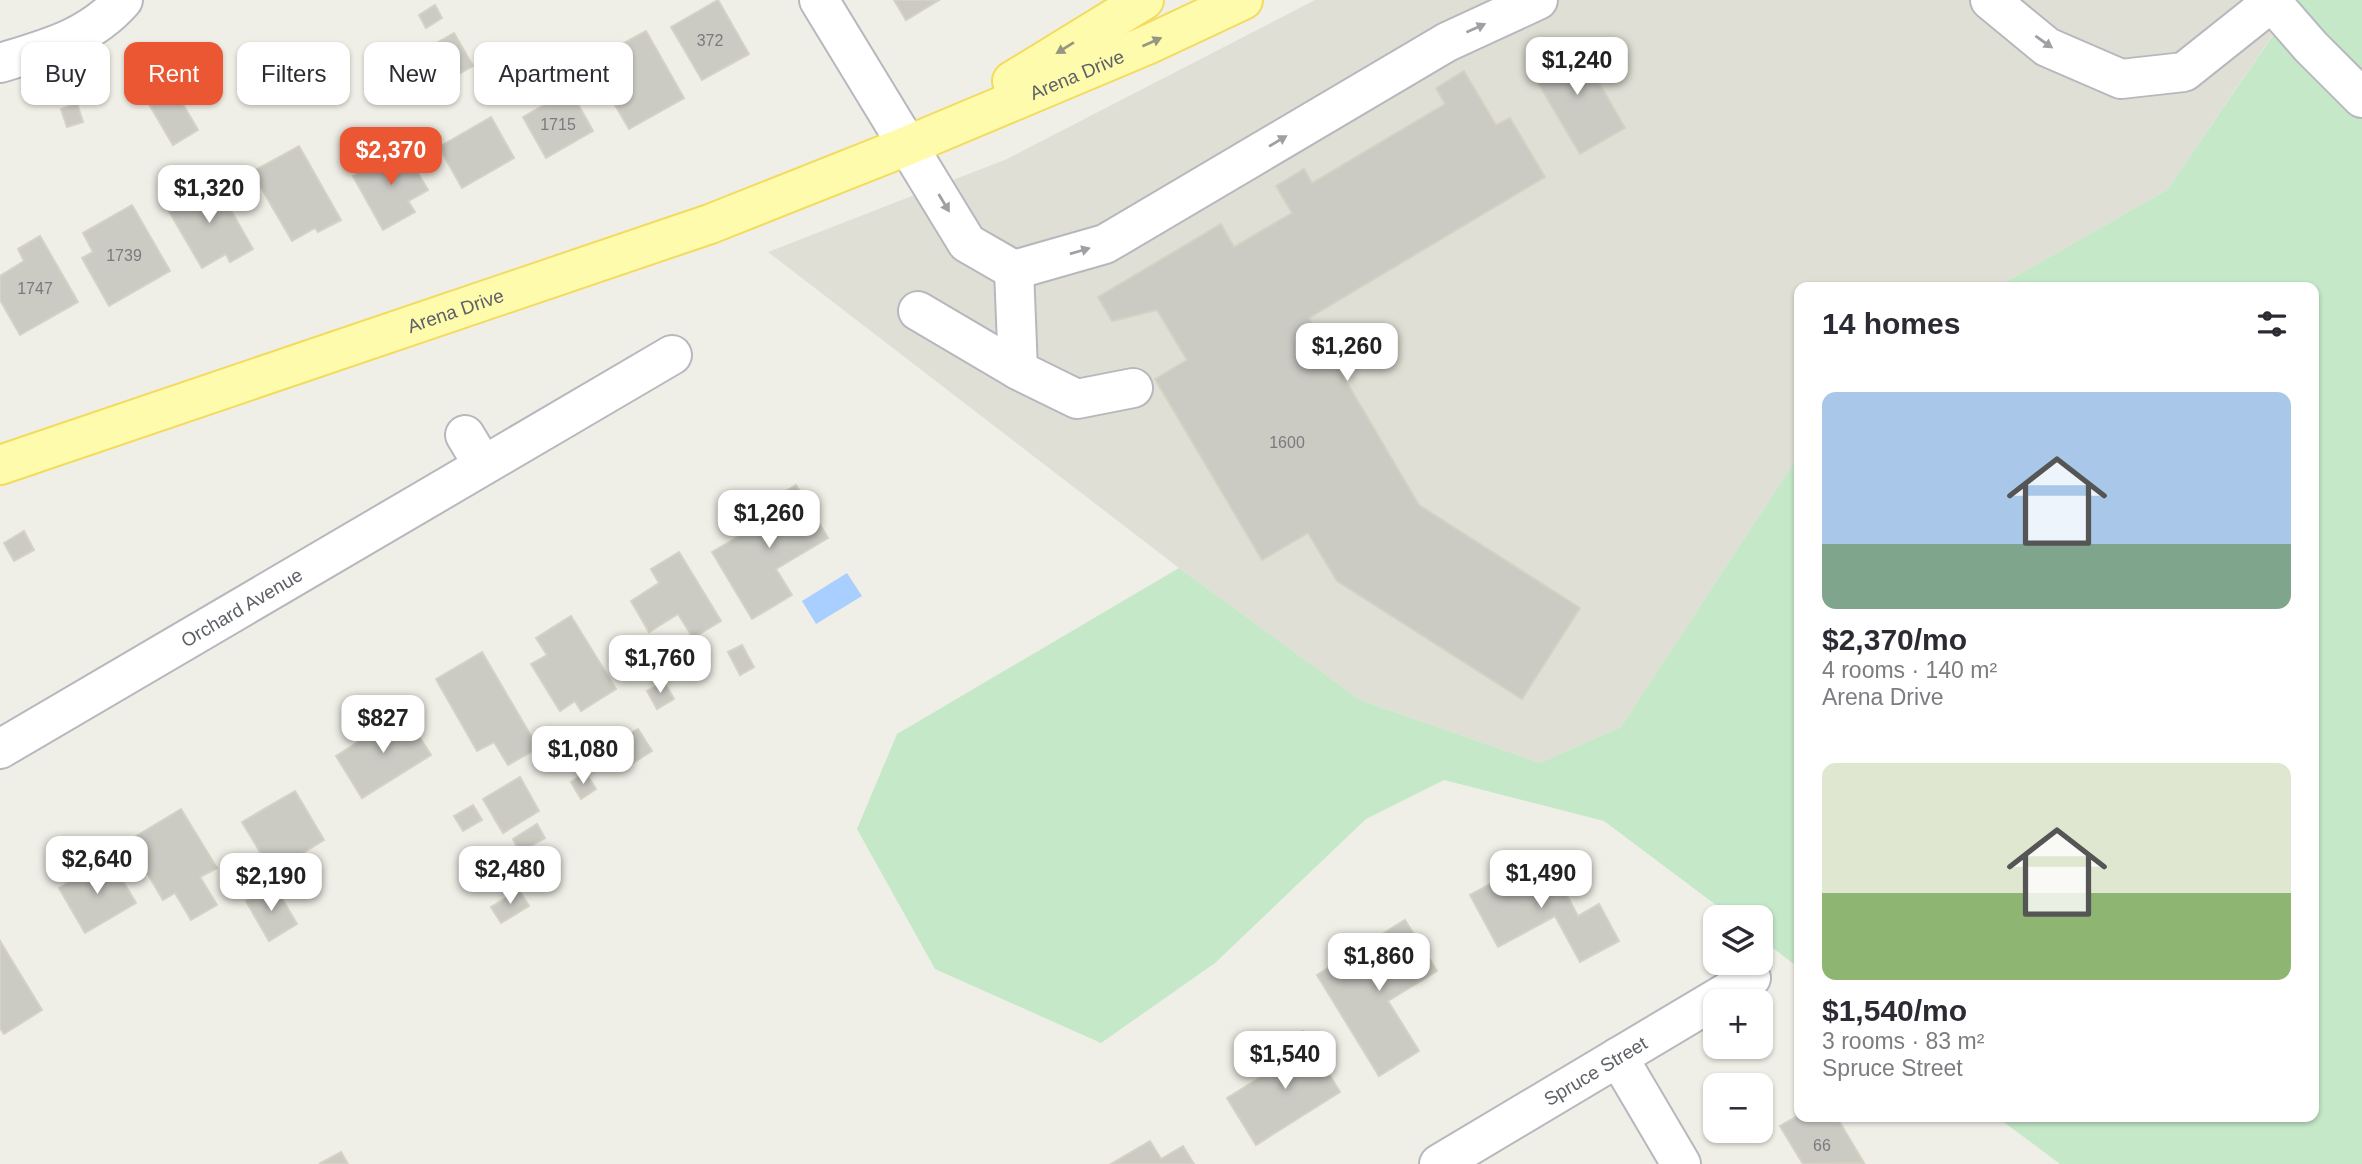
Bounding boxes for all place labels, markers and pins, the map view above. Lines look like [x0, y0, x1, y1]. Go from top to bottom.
pin: $1,240 [1520, 38, 1634, 97]
pin: $2,370 [334, 128, 448, 187]
pin: $1,320 [152, 166, 266, 225]
pin: $1,260 [1290, 324, 1404, 383]
pin: $1,260 [712, 490, 826, 550]
pin: $1,760 [603, 636, 717, 695]
pin: $827 [342, 696, 424, 755]
pin: $1,080 [526, 726, 640, 786]
pin: $2,640 [40, 836, 154, 896]
pin: $2,480 [453, 846, 567, 906]
pin: $1,490 [1484, 850, 1598, 910]
pin: $2,190 [214, 853, 328, 913]
pin: $1,860 [1322, 934, 1436, 993]
pin: $1,540 [1228, 1032, 1342, 1091]

